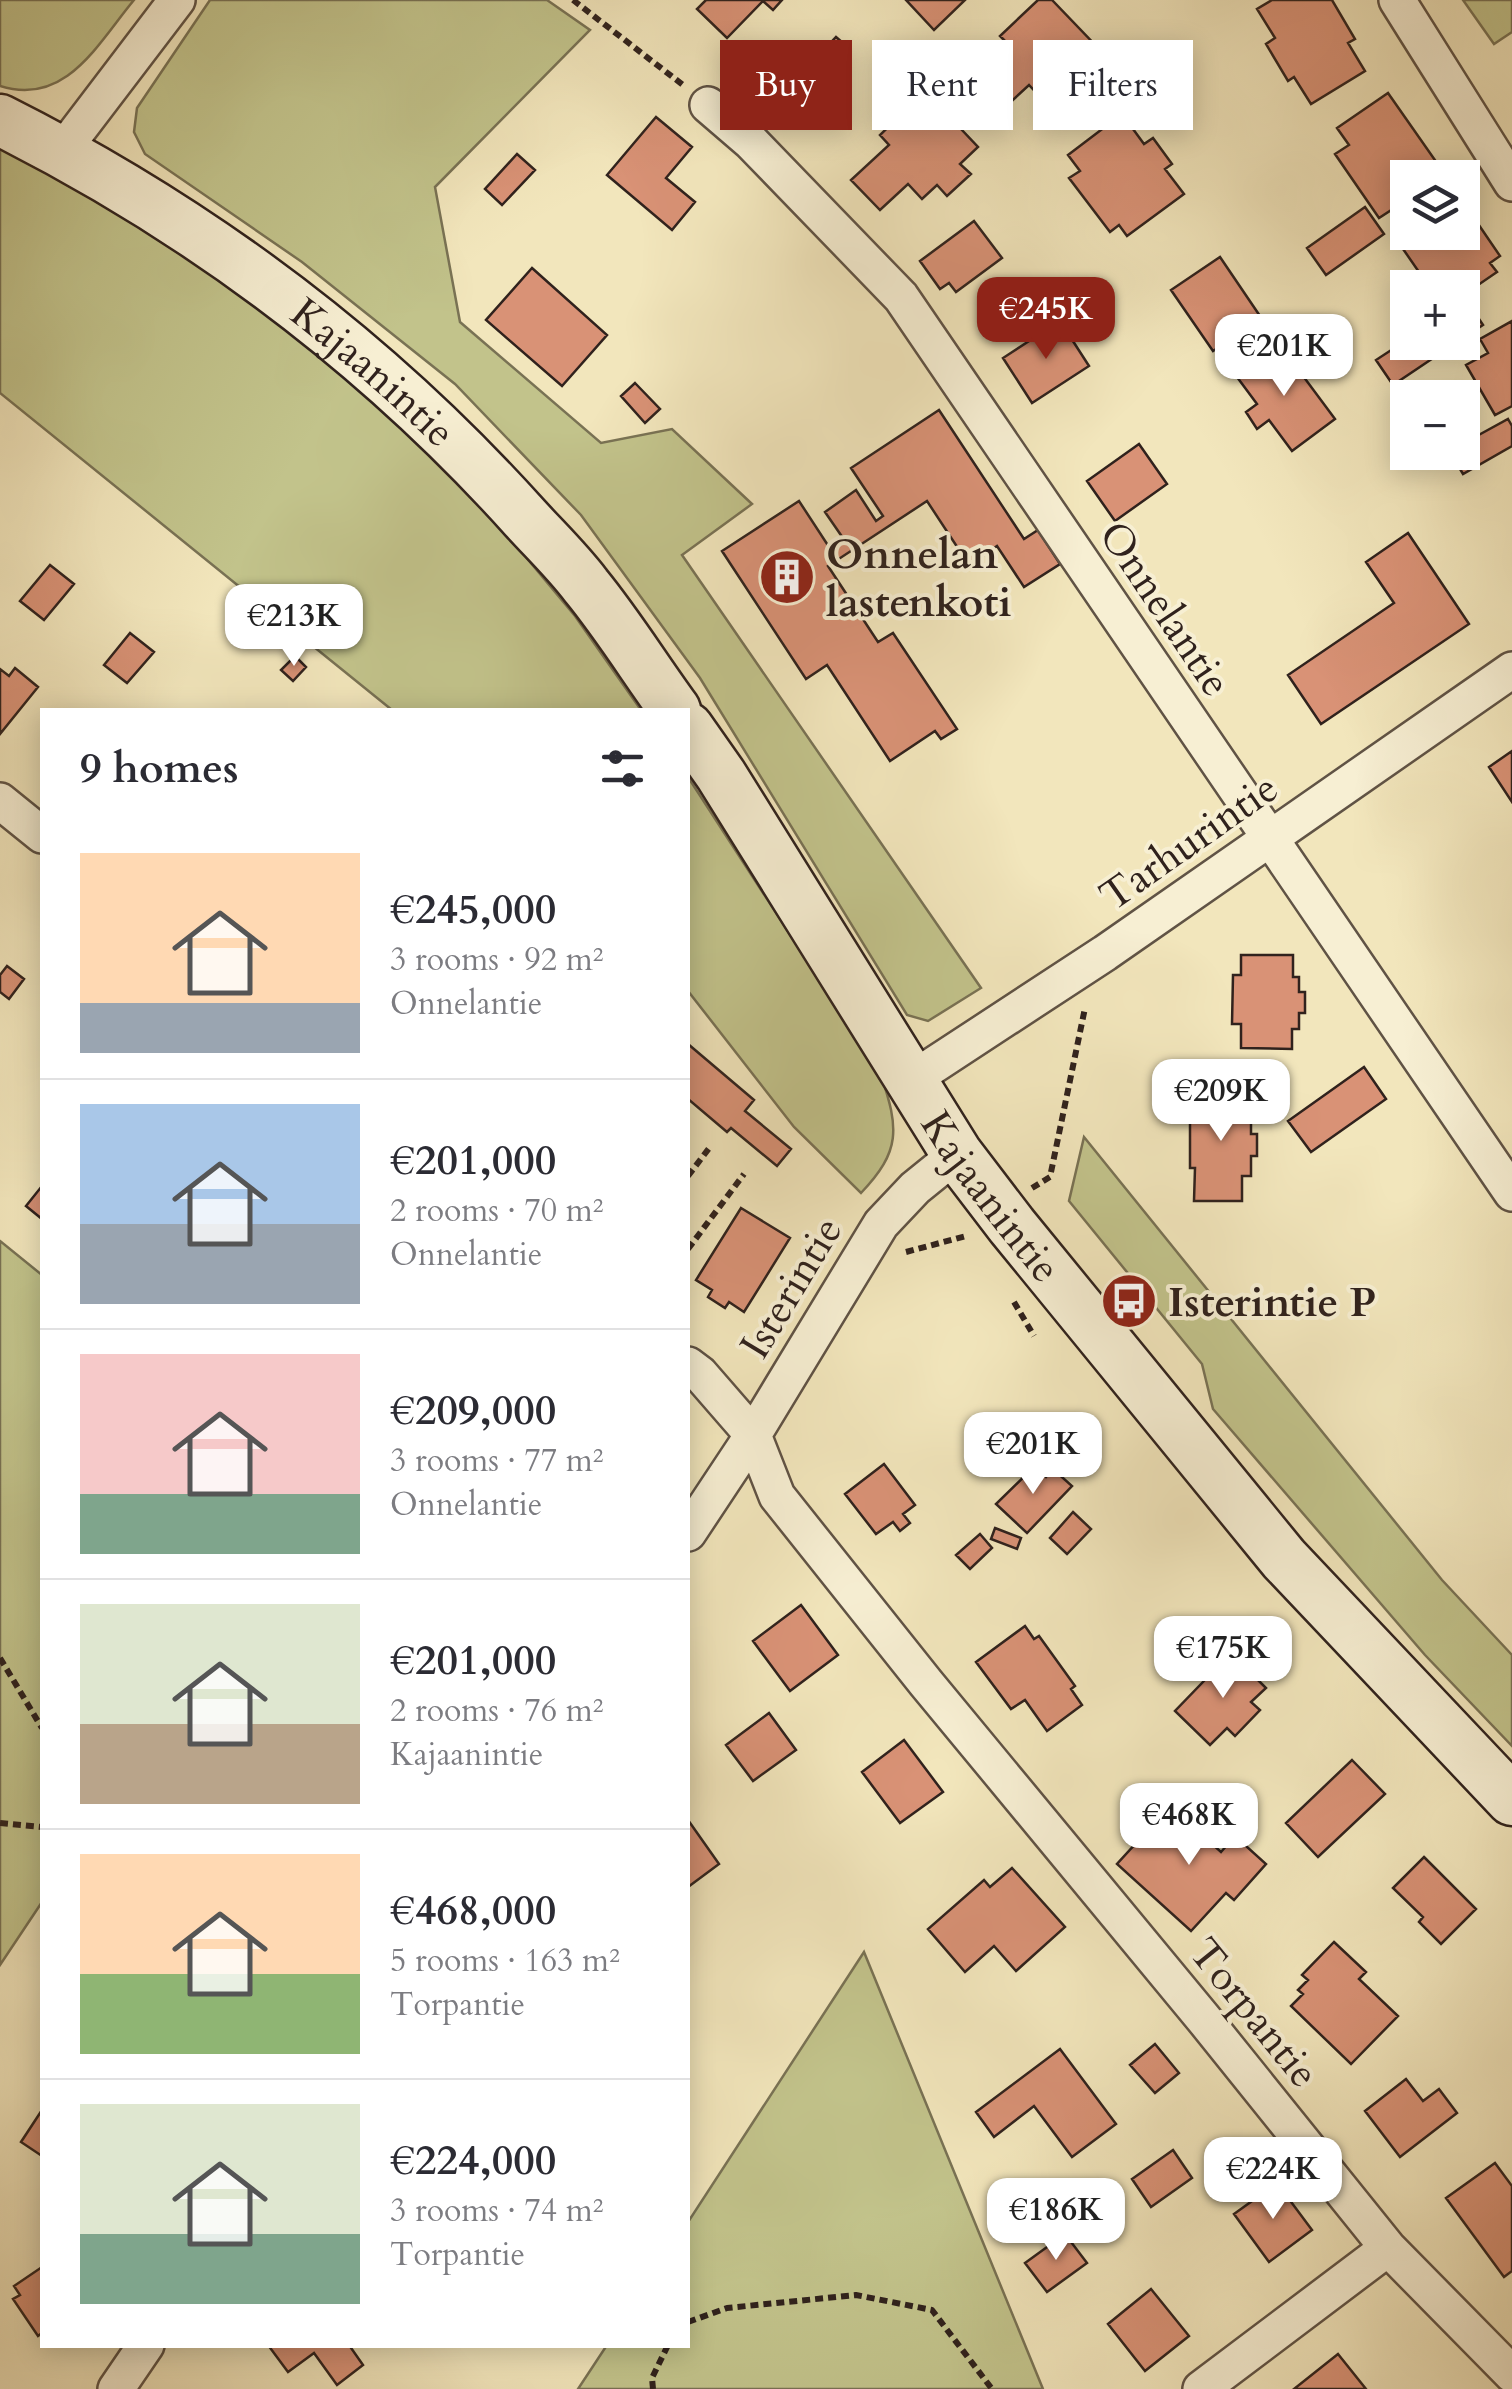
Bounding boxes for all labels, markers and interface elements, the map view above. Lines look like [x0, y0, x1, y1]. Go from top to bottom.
chip: Buy [720, 40, 852, 130]
chip: Rent [872, 40, 1013, 130]
chip: Filters [1033, 40, 1193, 130]
map controls [1390, 160, 1480, 470]
button: layers [1390, 160, 1480, 250]
button: + [1390, 270, 1480, 360]
pin: €245K [976, 277, 1116, 362]
street label: Kajaanintie [279, 285, 468, 460]
text: €245K [999, 287, 1093, 331]
pin: €201K [1214, 314, 1354, 399]
text: €201K [1237, 324, 1331, 368]
button: − [1390, 380, 1480, 470]
street label: Onnelantie [1085, 510, 1244, 708]
place label: Onnelan lastenkoti [826, 526, 1012, 631]
building icon: Onnelan lastenkoti [757, 547, 817, 607]
pin: €213K [224, 584, 364, 669]
text: €213K [247, 594, 341, 638]
text: 9 homes [80, 740, 238, 797]
icon: filters [595, 741, 650, 796]
street label: Tarhurintie [1088, 760, 1289, 925]
text: €245,000 [390, 881, 556, 938]
icon: home [160, 893, 280, 1013]
text: 3 rooms · 92 m² [390, 938, 603, 982]
text: Onnelantie [390, 982, 542, 1026]
pin: €209K [1151, 1059, 1291, 1144]
text: €209K [1174, 1069, 1268, 1113]
street label: Kajaanintie [907, 1100, 1073, 1295]
text: €201,000 [390, 1132, 556, 1189]
icon: home [160, 1144, 280, 1264]
text: 2 rooms · 70 m² [390, 1189, 603, 1233]
street label: Isterintie [727, 1206, 856, 1369]
text: Onnelantie [390, 1233, 542, 1277]
bus stop icon: Isterintie P [1099, 1271, 1159, 1331]
place label: Isterintie P [1168, 1274, 1376, 1331]
text: €209,000 [390, 1382, 556, 1439]
icon: home [160, 1394, 280, 1514]
pin: €201K [963, 1412, 1103, 1497]
text: €201K [986, 1422, 1080, 1466]
text: 3 rooms · 77 m² [390, 1439, 603, 1483]
text: Onnelantie [390, 1483, 542, 1527]
pin: €175K [1153, 1616, 1293, 1701]
text: €175K [1176, 1626, 1270, 1670]
text: €201,000 [390, 1632, 556, 1689]
icon: home [160, 1644, 280, 1764]
text: 2 rooms · 76 m² [390, 1689, 603, 1733]
text: Kajaanintie [390, 1733, 543, 1777]
pin: €468K [1119, 1783, 1259, 1868]
text: €468K [1142, 1793, 1236, 1837]
text: €468,000 [390, 1882, 556, 1939]
icon: home [160, 1894, 280, 2014]
street label: Torpantie [1176, 1926, 1332, 2100]
text: 5 rooms · 163 m² [390, 1939, 620, 1983]
text: Torpantie [390, 1983, 525, 2027]
text: €224,000 [390, 2132, 556, 2189]
pin: €224K [1203, 2137, 1343, 2222]
icon: home [160, 2144, 280, 2264]
text: €224K [1226, 2147, 1320, 2191]
pin: €186K [986, 2178, 1126, 2263]
text: €186K [1009, 2188, 1103, 2232]
text: 3 rooms · 74 m² [390, 2189, 603, 2233]
text: Torpantie [390, 2233, 525, 2277]

